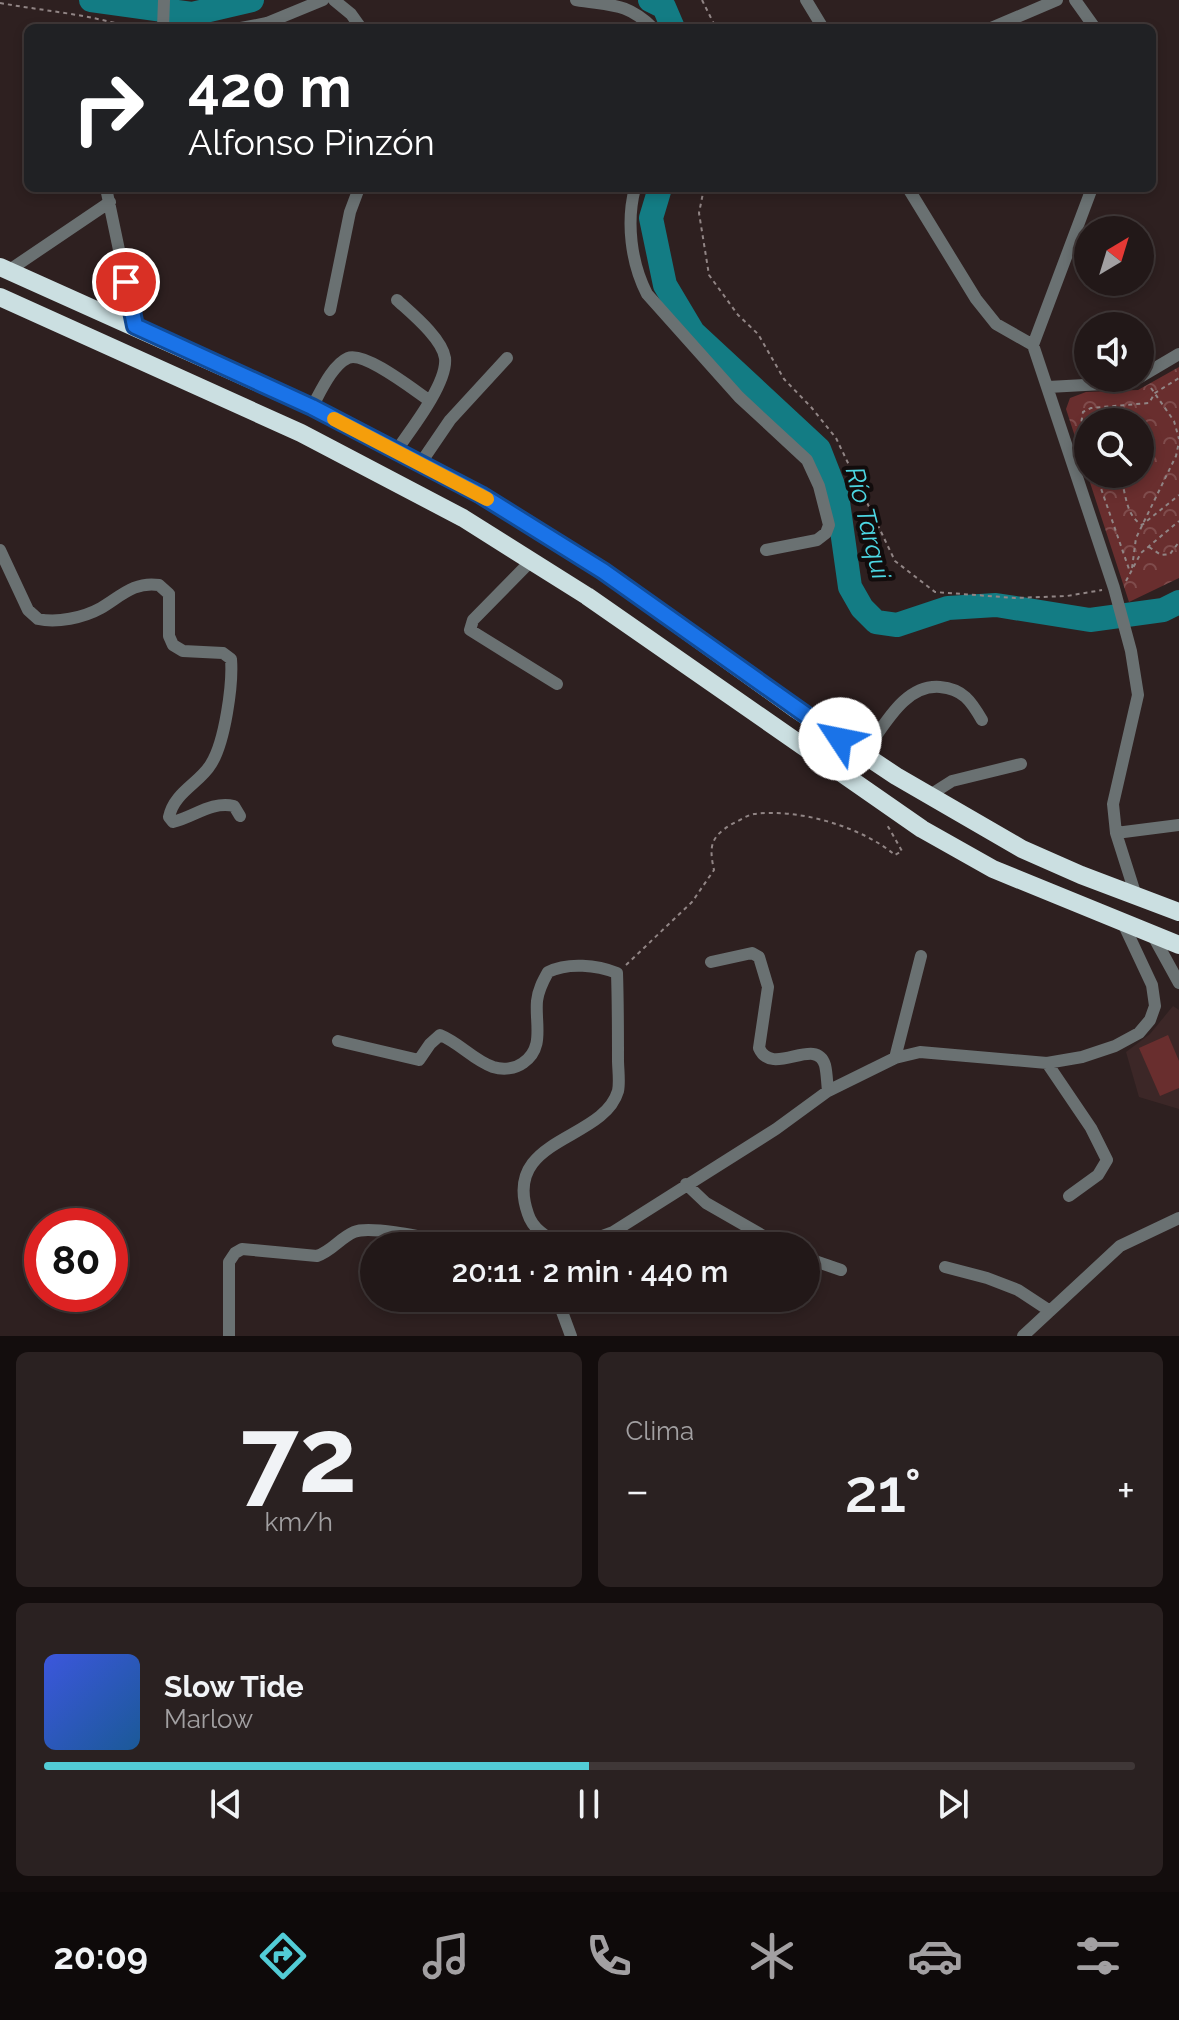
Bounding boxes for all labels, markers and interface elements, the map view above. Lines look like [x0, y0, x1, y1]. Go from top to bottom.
text: 420 m [188, 54, 352, 120]
icon: right [56, 56, 160, 160]
text: Alfonso Pinzón [188, 121, 435, 163]
north arrow [1074, 216, 1154, 296]
map controls [1074, 216, 1154, 488]
pin [92, 248, 160, 316]
icon: arrive [104, 260, 148, 304]
button: sound [1074, 312, 1154, 392]
button: search [1074, 408, 1154, 488]
water label: Río Tarqui [840, 464, 897, 584]
position arrow [798, 697, 882, 781]
speed limit sign: 80 [24, 1208, 128, 1312]
text: 20:11 · 2 min · 440 m [452, 1254, 728, 1289]
text: 72 [240, 1394, 357, 1516]
text: Clima [626, 1416, 694, 1446]
text: 21° [845, 1456, 921, 1526]
text: − [626, 1465, 649, 1516]
text: + [1117, 1465, 1135, 1516]
text: km/h [264, 1507, 333, 1537]
text: Slow Tide [164, 1669, 304, 1704]
text: Marlow [164, 1704, 253, 1734]
icon: previous [204, 1782, 248, 1826]
icon: pause [567, 1782, 611, 1826]
icon: next [931, 1782, 975, 1826]
icon: directions [255, 1928, 311, 1984]
icon: music [418, 1928, 474, 1984]
icon: phone [581, 1928, 637, 1984]
icon: climate [744, 1928, 800, 1984]
icon: car [907, 1928, 963, 1984]
icon: filters [1070, 1928, 1126, 1984]
text: 20:09 [53, 1935, 148, 1977]

